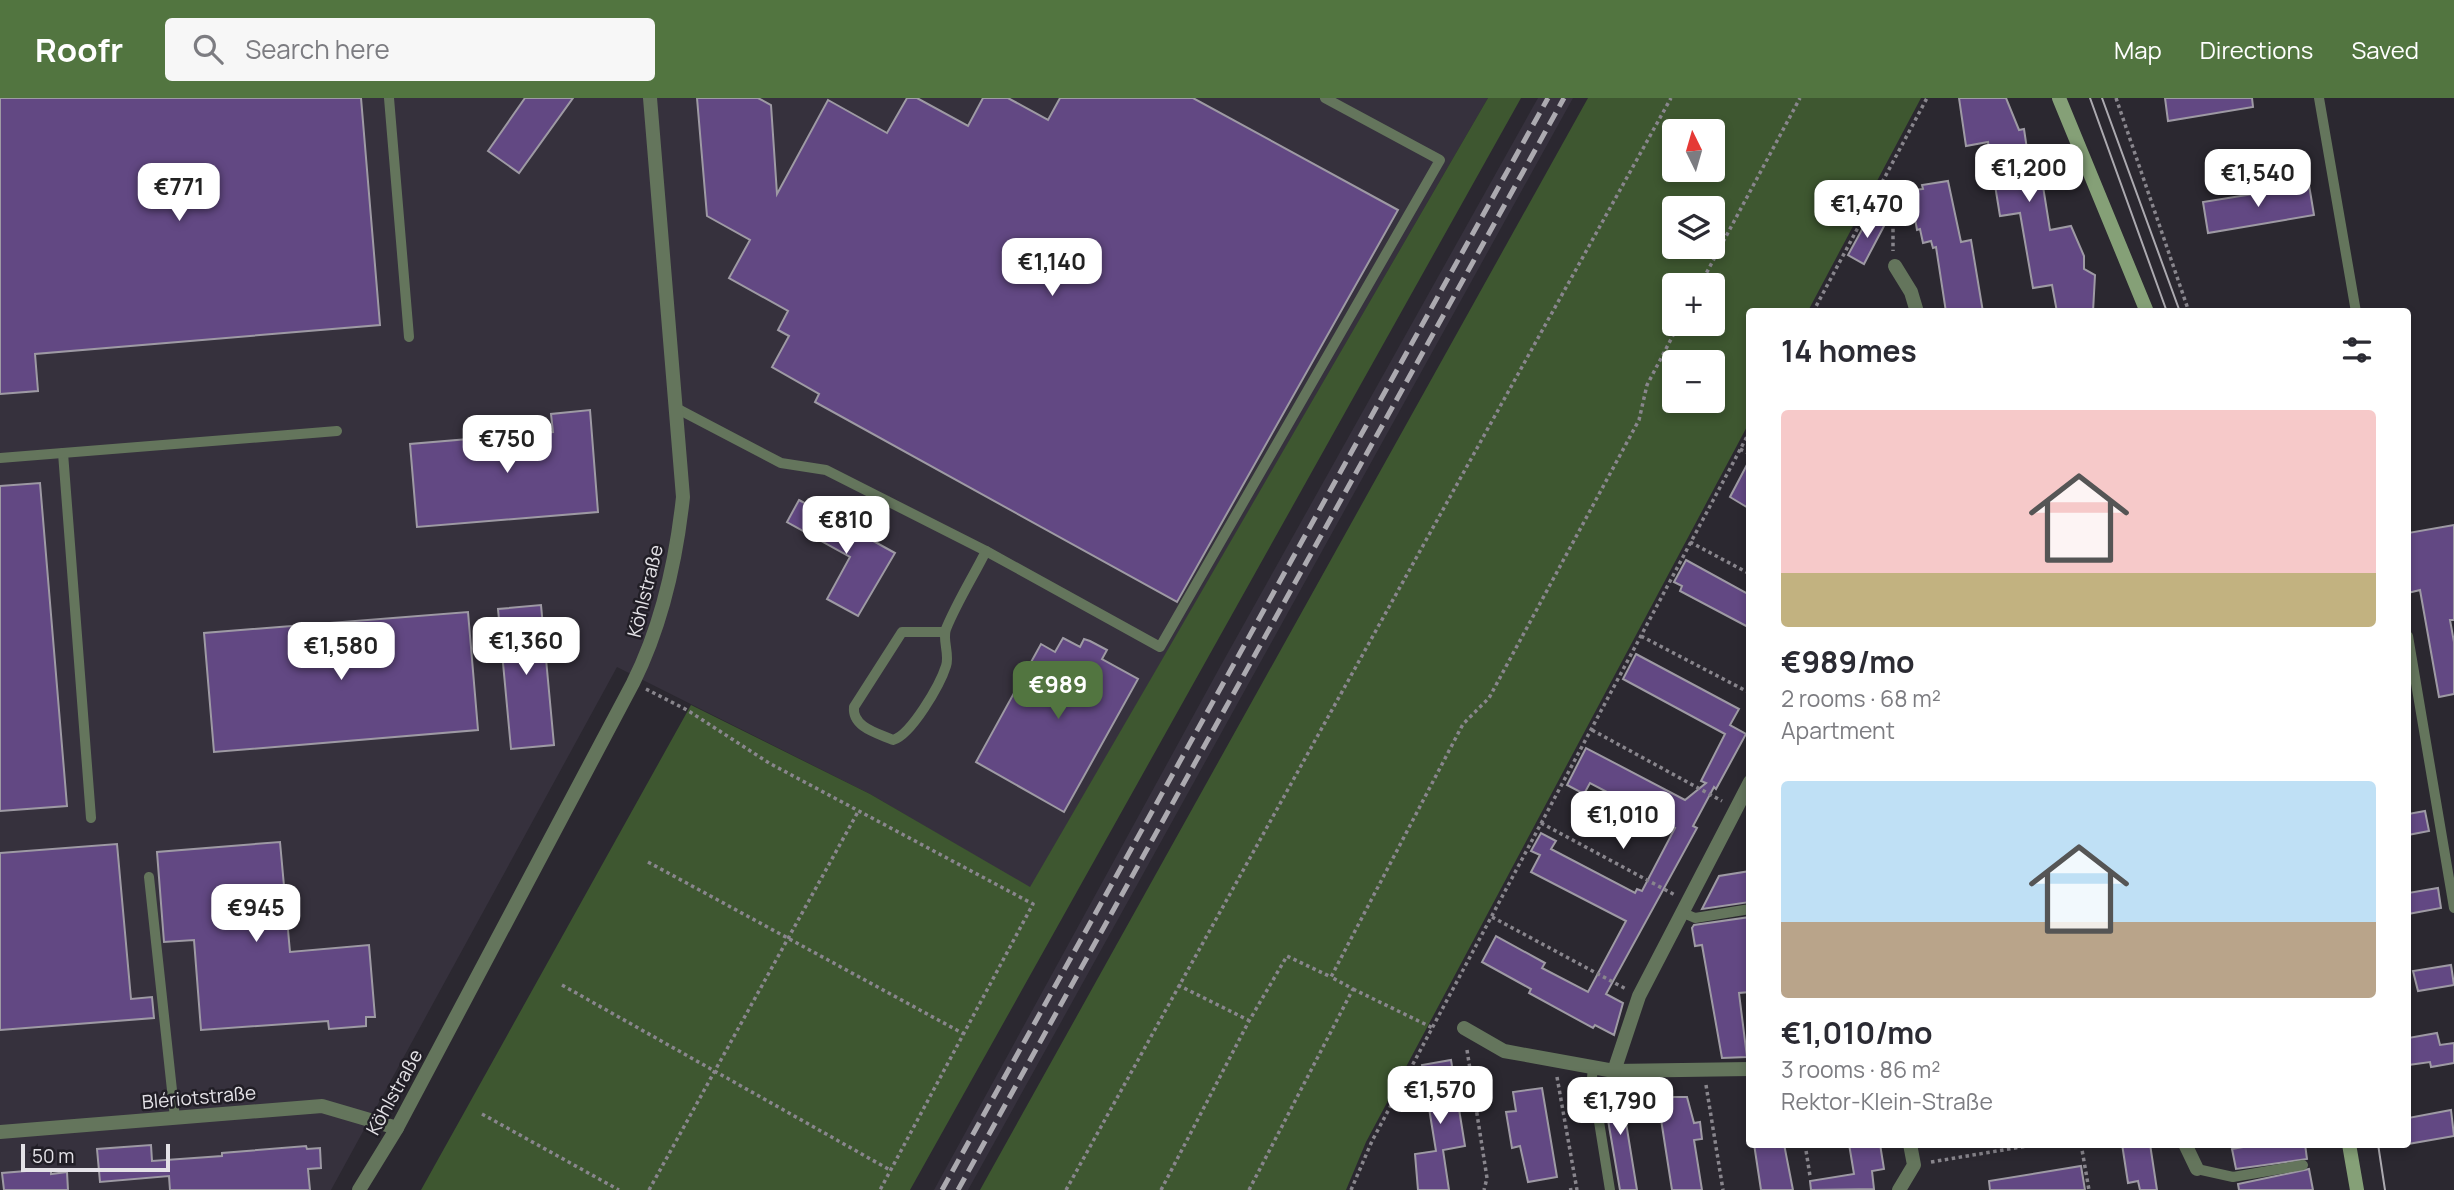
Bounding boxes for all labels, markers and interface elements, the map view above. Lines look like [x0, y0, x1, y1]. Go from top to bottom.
search box [165, 18, 655, 81]
text: Roofr [35, 27, 123, 72]
icon: search [189, 30, 227, 68]
text: Search here [245, 31, 390, 67]
text: Map [2114, 33, 2162, 66]
text: Directions [2200, 33, 2313, 66]
text: Saved [2351, 33, 2419, 66]
north arrow [1662, 119, 1726, 182]
map controls [1662, 119, 1725, 413]
pin: €1,200 [1972, 144, 2086, 204]
pin: €1,540 [2201, 150, 2315, 209]
text: €1,200 [1991, 151, 2067, 183]
text: €1,540 [2221, 156, 2295, 188]
pin: €771 [138, 164, 220, 223]
text: €771 [154, 170, 204, 202]
pin: €1,470 [1810, 180, 1924, 240]
text: €1,470 [1830, 187, 1904, 219]
button: layers [1662, 196, 1725, 259]
pin: €1,140 [995, 238, 1109, 298]
text: €1,140 [1018, 245, 1086, 277]
button: + [1662, 273, 1725, 336]
text: 14 homes [1781, 330, 1917, 371]
icon: filters [2338, 331, 2376, 369]
button: − [1662, 350, 1725, 413]
pin: €750 [466, 416, 548, 475]
text: €750 [479, 422, 535, 454]
icon: home [2016, 455, 2142, 581]
pin: €810 [805, 496, 887, 556]
text: €810 [819, 503, 874, 535]
street label: Köhlstraße [621, 542, 669, 640]
pin: €1,360 [469, 618, 583, 677]
pin: €1,580 [284, 622, 398, 682]
text: €1,360 [489, 624, 563, 656]
text: €1,580 [304, 629, 378, 661]
text: €989/mo [1781, 641, 1915, 682]
pin: €989 [1017, 662, 1099, 721]
text: €989 [1029, 668, 1087, 700]
text: 2 rooms · 68 m² [1781, 682, 1941, 714]
text: Apartment [1781, 714, 1895, 746]
pin: €1,010 [1566, 792, 1680, 851]
text: €1,010 [1587, 798, 1659, 830]
icon: home [2016, 826, 2142, 952]
pin: €945 [215, 884, 297, 944]
text: €945 [227, 891, 285, 923]
text: €1,010/mo [1781, 1012, 1933, 1053]
street label: Köhlstraße [360, 1044, 428, 1140]
text: 3 rooms · 86 m² [1781, 1053, 1941, 1085]
pin: €1,570 [1383, 1066, 1497, 1126]
text: €1,570 [1404, 1073, 1476, 1105]
pin: €1,790 [1563, 1077, 1677, 1137]
street label: Blériotstraße [141, 1079, 257, 1115]
text: €1,790 [1583, 1084, 1657, 1116]
text: Rektor-Klein-Straße [1781, 1085, 1993, 1117]
scale bar [21, 1141, 170, 1173]
text: 50 m [32, 1143, 74, 1169]

